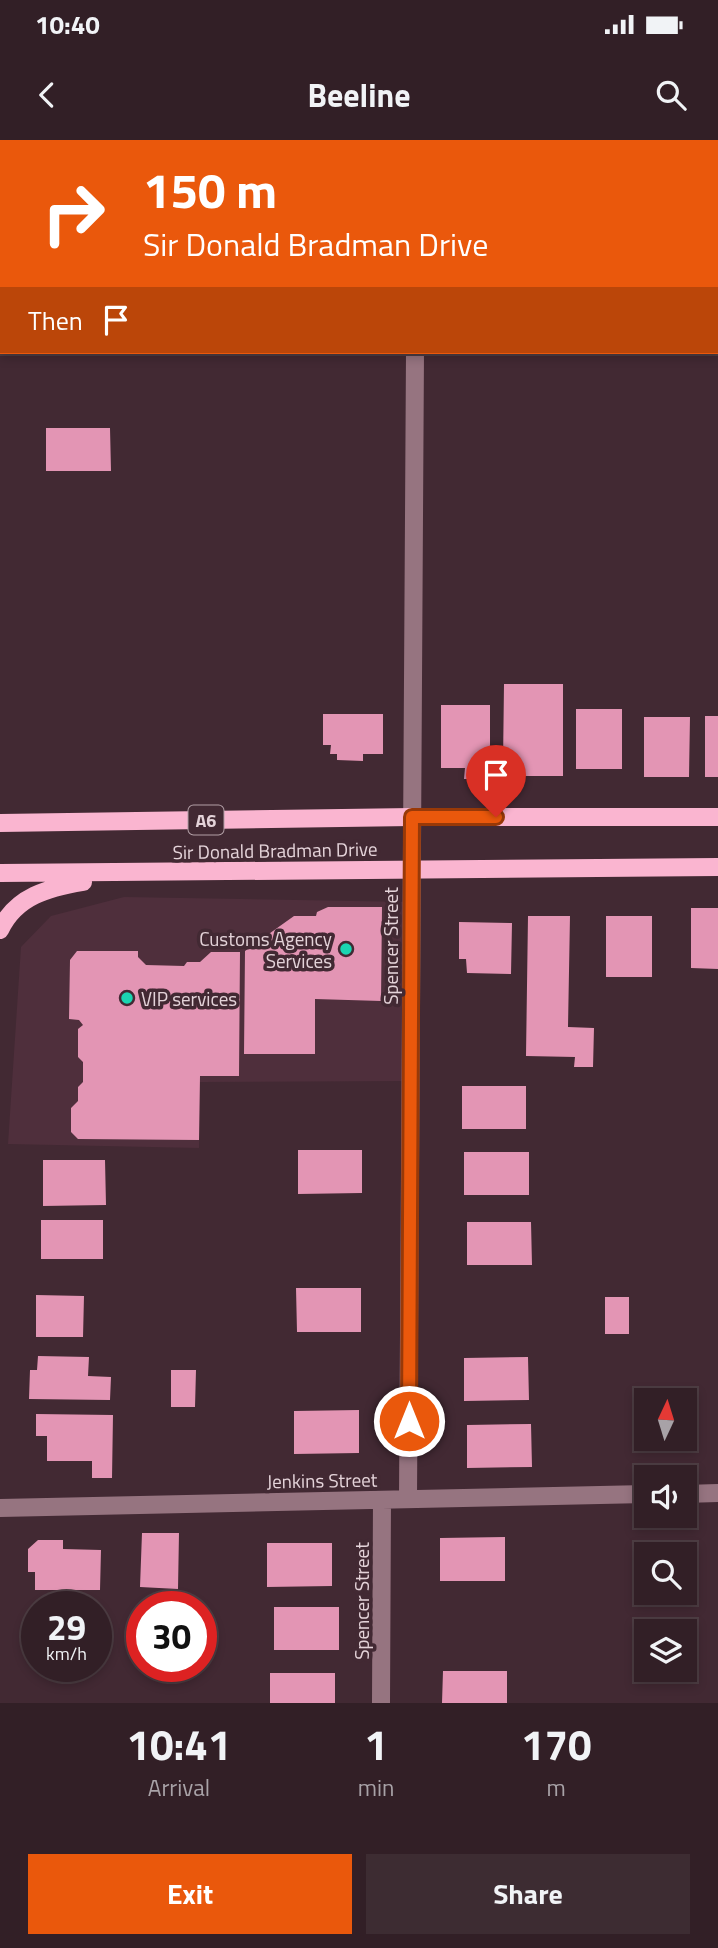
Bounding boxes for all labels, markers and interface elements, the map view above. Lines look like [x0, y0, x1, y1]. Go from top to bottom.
text: 10:40 [35, 5, 100, 44]
text: Beeline [307, 71, 411, 119]
icon: back [28, 76, 66, 114]
icon: search [652, 76, 690, 114]
text: 150 m [143, 152, 277, 227]
icon: right [28, 168, 119, 259]
text: Sir Donald Bradman Drive [143, 220, 488, 268]
text: Then [28, 301, 83, 340]
icon: arrive [97, 301, 135, 339]
pin [466, 745, 526, 817]
icon: arrive [477, 756, 515, 794]
road number: A6 [188, 806, 224, 834]
street label: Sir Donald Bradman Drive [172, 834, 378, 866]
street label: Spencer Street [376, 887, 405, 1005]
place label: Customs Agency Services [199, 924, 332, 975]
marker: Customs Agency Services [338, 941, 354, 957]
place label: VIP services [141, 984, 237, 1013]
marker: VIP services [119, 990, 135, 1006]
position arrow [372, 1384, 446, 1458]
north arrow [634, 1388, 696, 1451]
map controls [634, 1388, 697, 1682]
street label: Jenkins Street [266, 1465, 378, 1495]
button: sound [634, 1465, 697, 1528]
street label: Spencer Street [347, 1542, 376, 1660]
button: search [634, 1542, 697, 1605]
speed limit sign: 30 [126, 1591, 217, 1682]
text: 29 [47, 1600, 86, 1654]
button: layers [634, 1619, 697, 1682]
text: km/h [46, 1640, 87, 1667]
text: 10:41 [126, 1712, 231, 1776]
text: 1 [364, 1712, 388, 1776]
text: 170 [521, 1712, 591, 1776]
text: Arrival [148, 1770, 210, 1805]
text: min [358, 1770, 394, 1805]
text: m [547, 1770, 566, 1805]
button: Exit [28, 1854, 352, 1934]
button: Share [366, 1854, 690, 1934]

